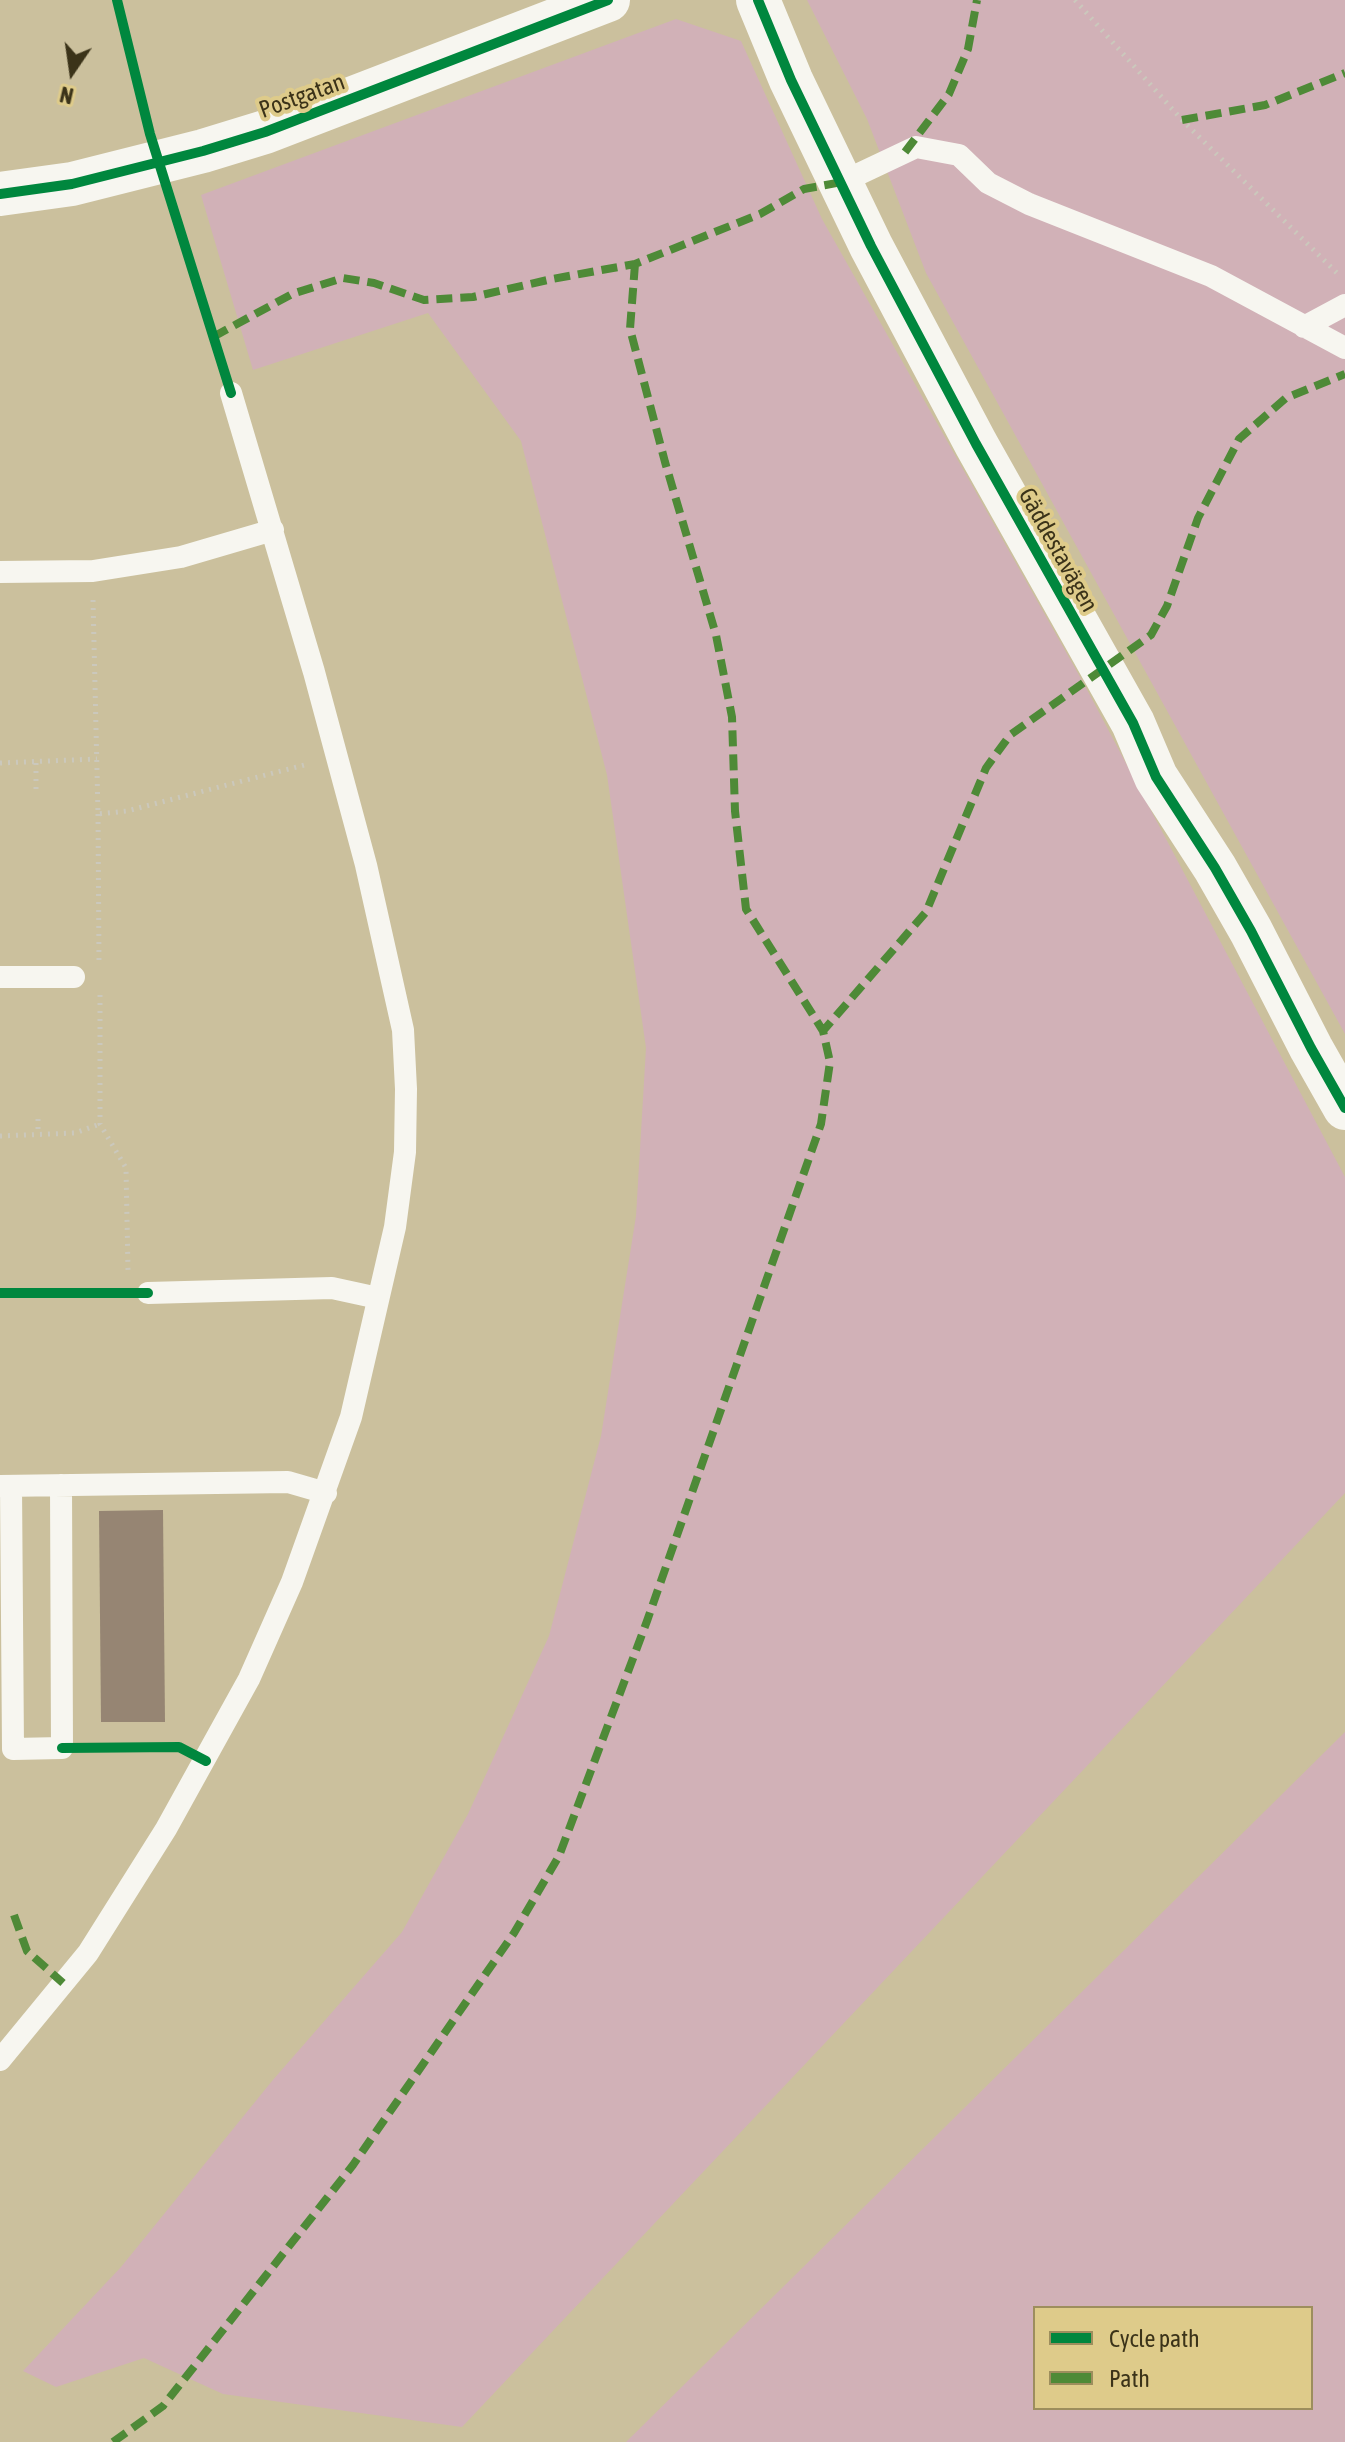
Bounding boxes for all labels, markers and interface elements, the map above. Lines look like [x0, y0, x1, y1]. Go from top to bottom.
north arrow [32, 32, 112, 112]
street label: Postgatan [255, 67, 349, 125]
text: N [57, 81, 76, 110]
street label: Gäddestavägen [1012, 483, 1104, 617]
legend [1033, 2306, 1313, 2410]
text: Cycle path [1109, 2325, 1200, 2352]
text: Path [1109, 2365, 1150, 2392]

